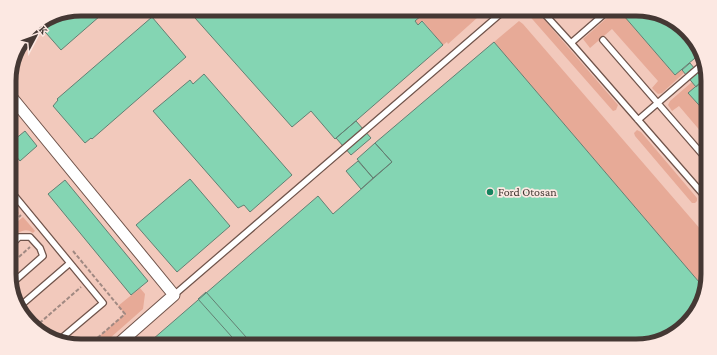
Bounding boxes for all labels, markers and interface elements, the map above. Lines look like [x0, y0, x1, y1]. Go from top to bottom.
north arrow [16, 16, 56, 56]
text: K [37, 23, 51, 37]
place label: Ford Otosan [498, 185, 557, 199]
marker: Ford Otosan [485, 187, 495, 197]

